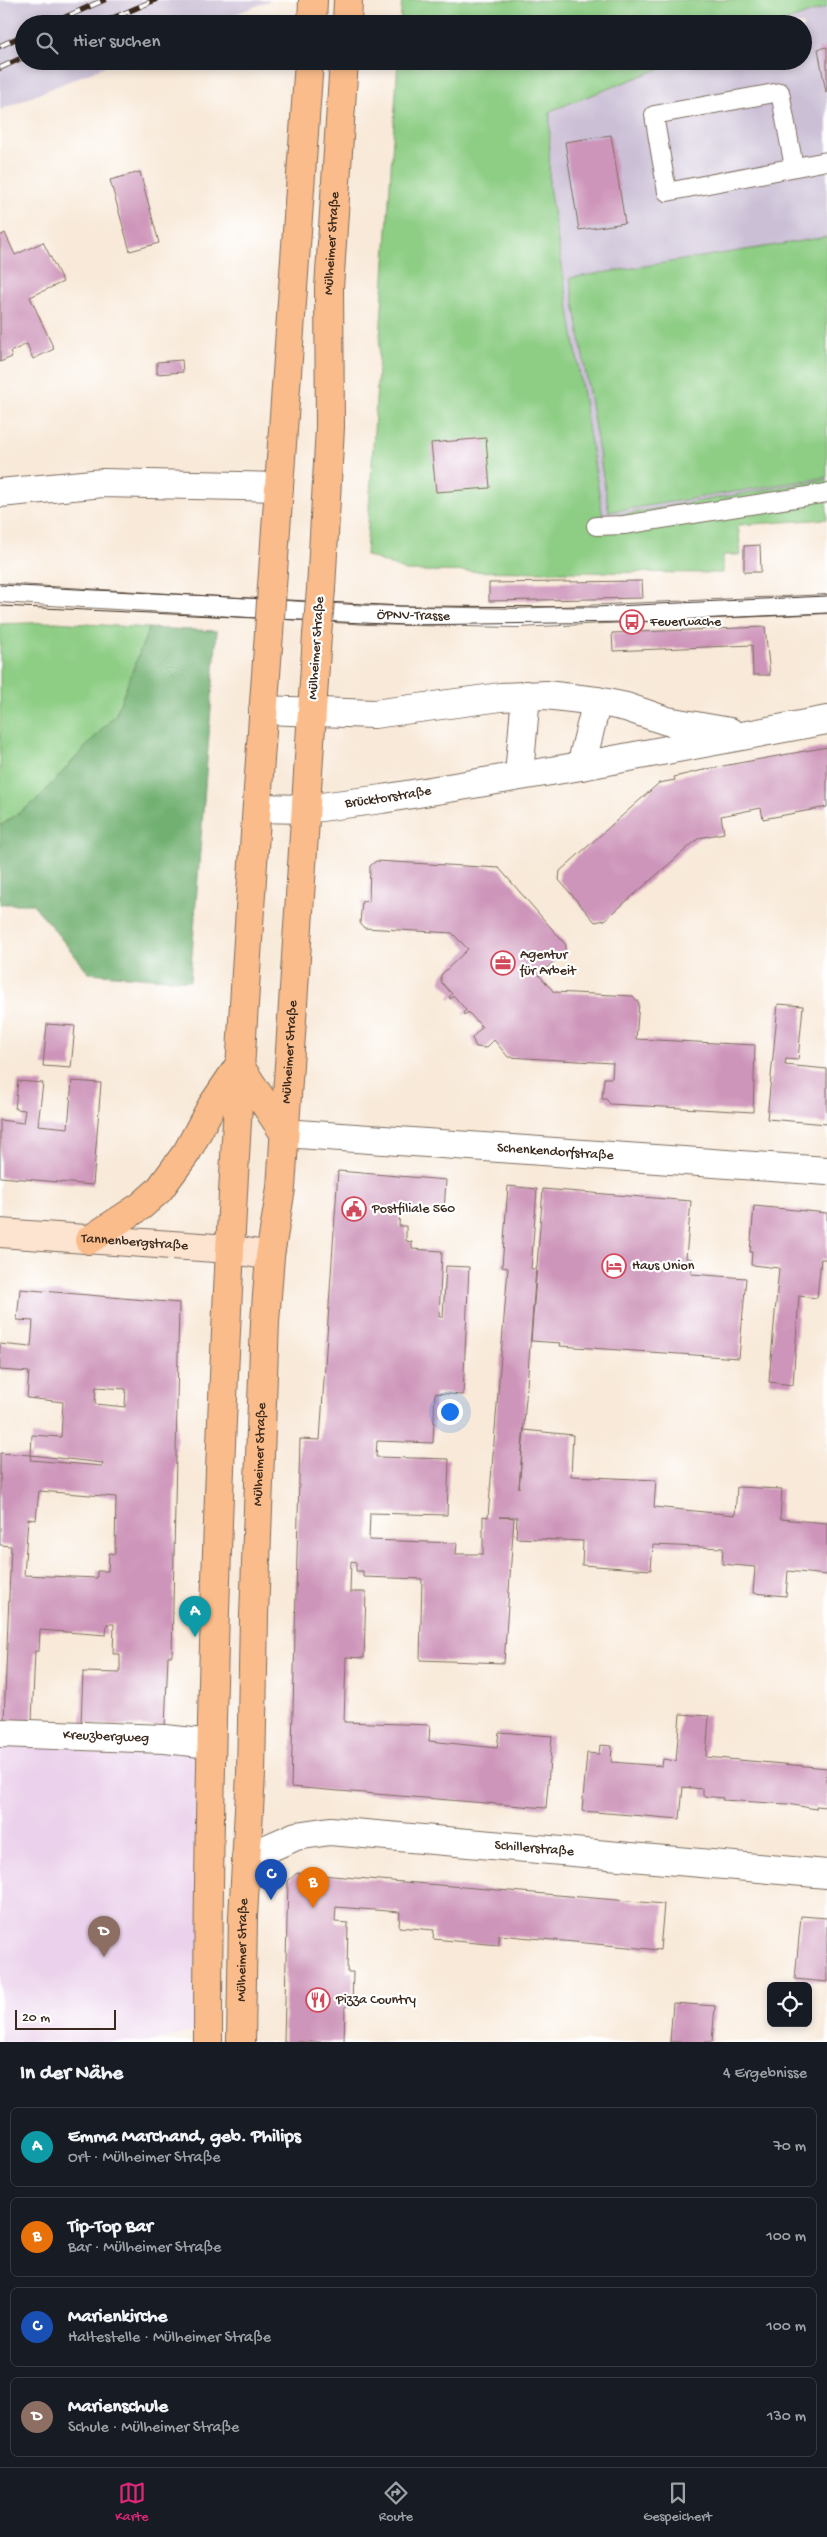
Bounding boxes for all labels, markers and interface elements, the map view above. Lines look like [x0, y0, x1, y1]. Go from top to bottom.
search box [15, 15, 812, 70]
icon: search [33, 29, 61, 57]
text: Hier suchen [73, 31, 160, 54]
street label: Mülheimer Straße [320, 190, 344, 295]
street label: Mülheimer Straße [305, 595, 329, 700]
street label: ÖPNV-Trasse [377, 607, 451, 625]
bus stop icon: Feuerwache [619, 609, 645, 635]
place label: Feuerwache [649, 614, 722, 631]
street label: Brücktorstraße [343, 782, 433, 812]
place label: Agentur für Arbeit [519, 947, 577, 980]
office icon: Agentur für Arbeit [490, 950, 516, 976]
street label: Mülheimer Straße [278, 999, 302, 1104]
street label: Schenkendorfstraße [496, 1139, 615, 1165]
public building icon: Postfiliale 560 [341, 1196, 367, 1222]
place label: Postfiliale 560 [371, 1201, 455, 1218]
street label: Tannenbergstraße [80, 1230, 190, 1255]
hotel icon: Haus Union [601, 1253, 627, 1279]
place label: Haus Union [632, 1258, 695, 1275]
your location [437, 1399, 463, 1425]
street label: Mülheimer Straße [250, 1402, 271, 1506]
pin: A [179, 1596, 211, 1637]
street label: Kreuzbergweg [62, 1727, 149, 1747]
street label: Schillerstraße [494, 1837, 575, 1861]
pin: C [255, 1859, 287, 1900]
pin: B [297, 1867, 329, 1908]
street label: Mülheimer Straße [233, 1897, 253, 2002]
pin: D [88, 1916, 120, 1957]
map controls [767, 1982, 812, 2027]
button: locate [767, 1982, 812, 2027]
restaurant icon: Pizza Country [305, 1987, 331, 2013]
place label: Pizza Country [335, 1992, 416, 2009]
scale bar [15, 2007, 116, 2030]
text: 20 m [22, 2010, 50, 2027]
text: In der Nähe [20, 2062, 123, 2087]
text: 4 Ergebnisse [723, 2065, 807, 2084]
text: Emma Marchand, geb. Philips [68, 2126, 301, 2149]
text: A [32, 2138, 42, 2157]
text: 70 m [773, 2138, 806, 2157]
text: Ort · Mülheimer Straße [68, 2149, 220, 2168]
text: Tip-Top Bar [68, 2216, 153, 2239]
text: B [33, 2228, 41, 2247]
text: 100 m [766, 2228, 806, 2247]
text: Bar · Mülheimer Straße [68, 2239, 221, 2258]
text: Marienkirche [68, 2306, 167, 2329]
text: C [33, 2318, 41, 2337]
text: 100 m [766, 2318, 806, 2337]
text: Haltestelle · Mülheimer Straße [68, 2329, 271, 2348]
text: Marienschule [68, 2396, 168, 2419]
text: D [32, 2408, 42, 2427]
text: 130 m [767, 2408, 806, 2427]
text: Schule · Mülheimer Straße [68, 2419, 239, 2438]
tab: Karte [115, 2479, 149, 2526]
tab: Route [379, 2479, 413, 2526]
tab: Gespeichert [643, 2479, 712, 2526]

